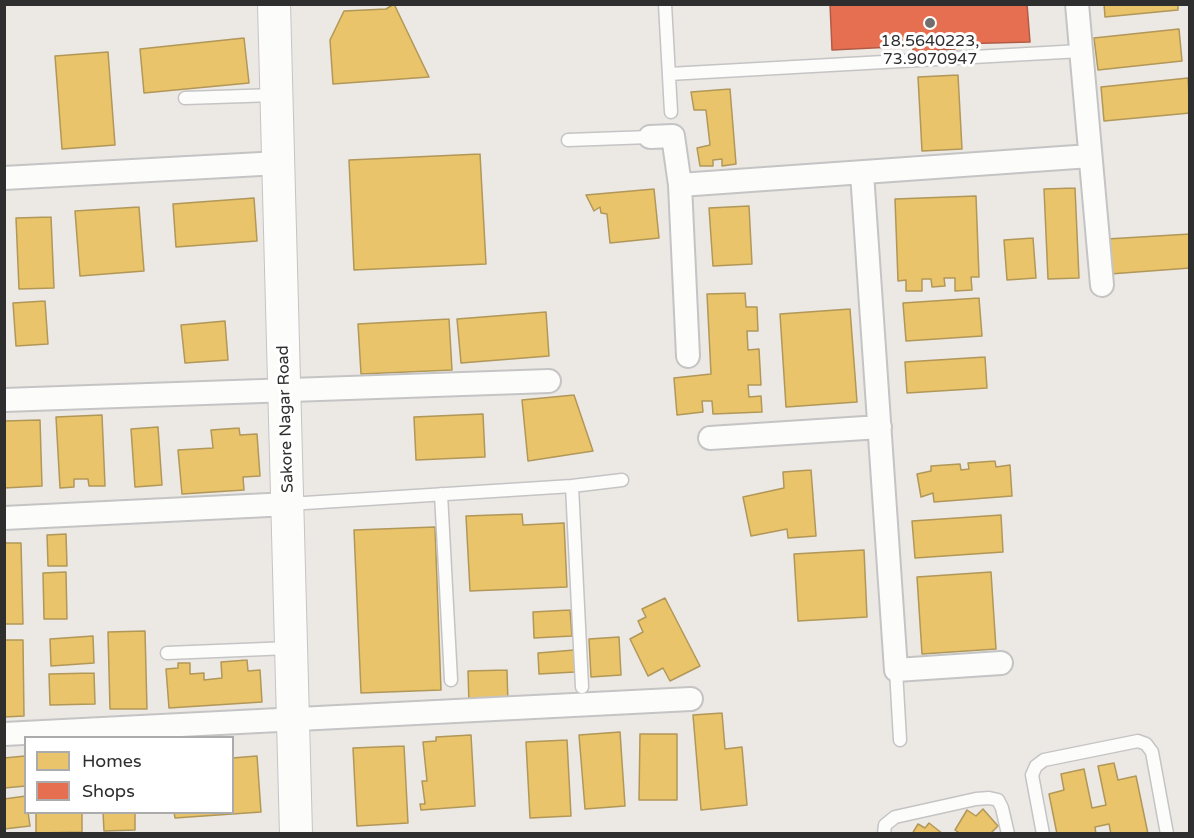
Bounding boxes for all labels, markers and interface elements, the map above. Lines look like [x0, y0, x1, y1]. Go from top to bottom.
marker: 18.5640223, 73.9070947 [923, 16, 937, 30]
place label: 18.5640223, 73.9070947 [881, 32, 979, 70]
street label: Sakore Nagar Road [274, 345, 298, 493]
legend [24, 736, 234, 814]
text: Homes [82, 750, 142, 772]
text: Shops [82, 780, 135, 802]

